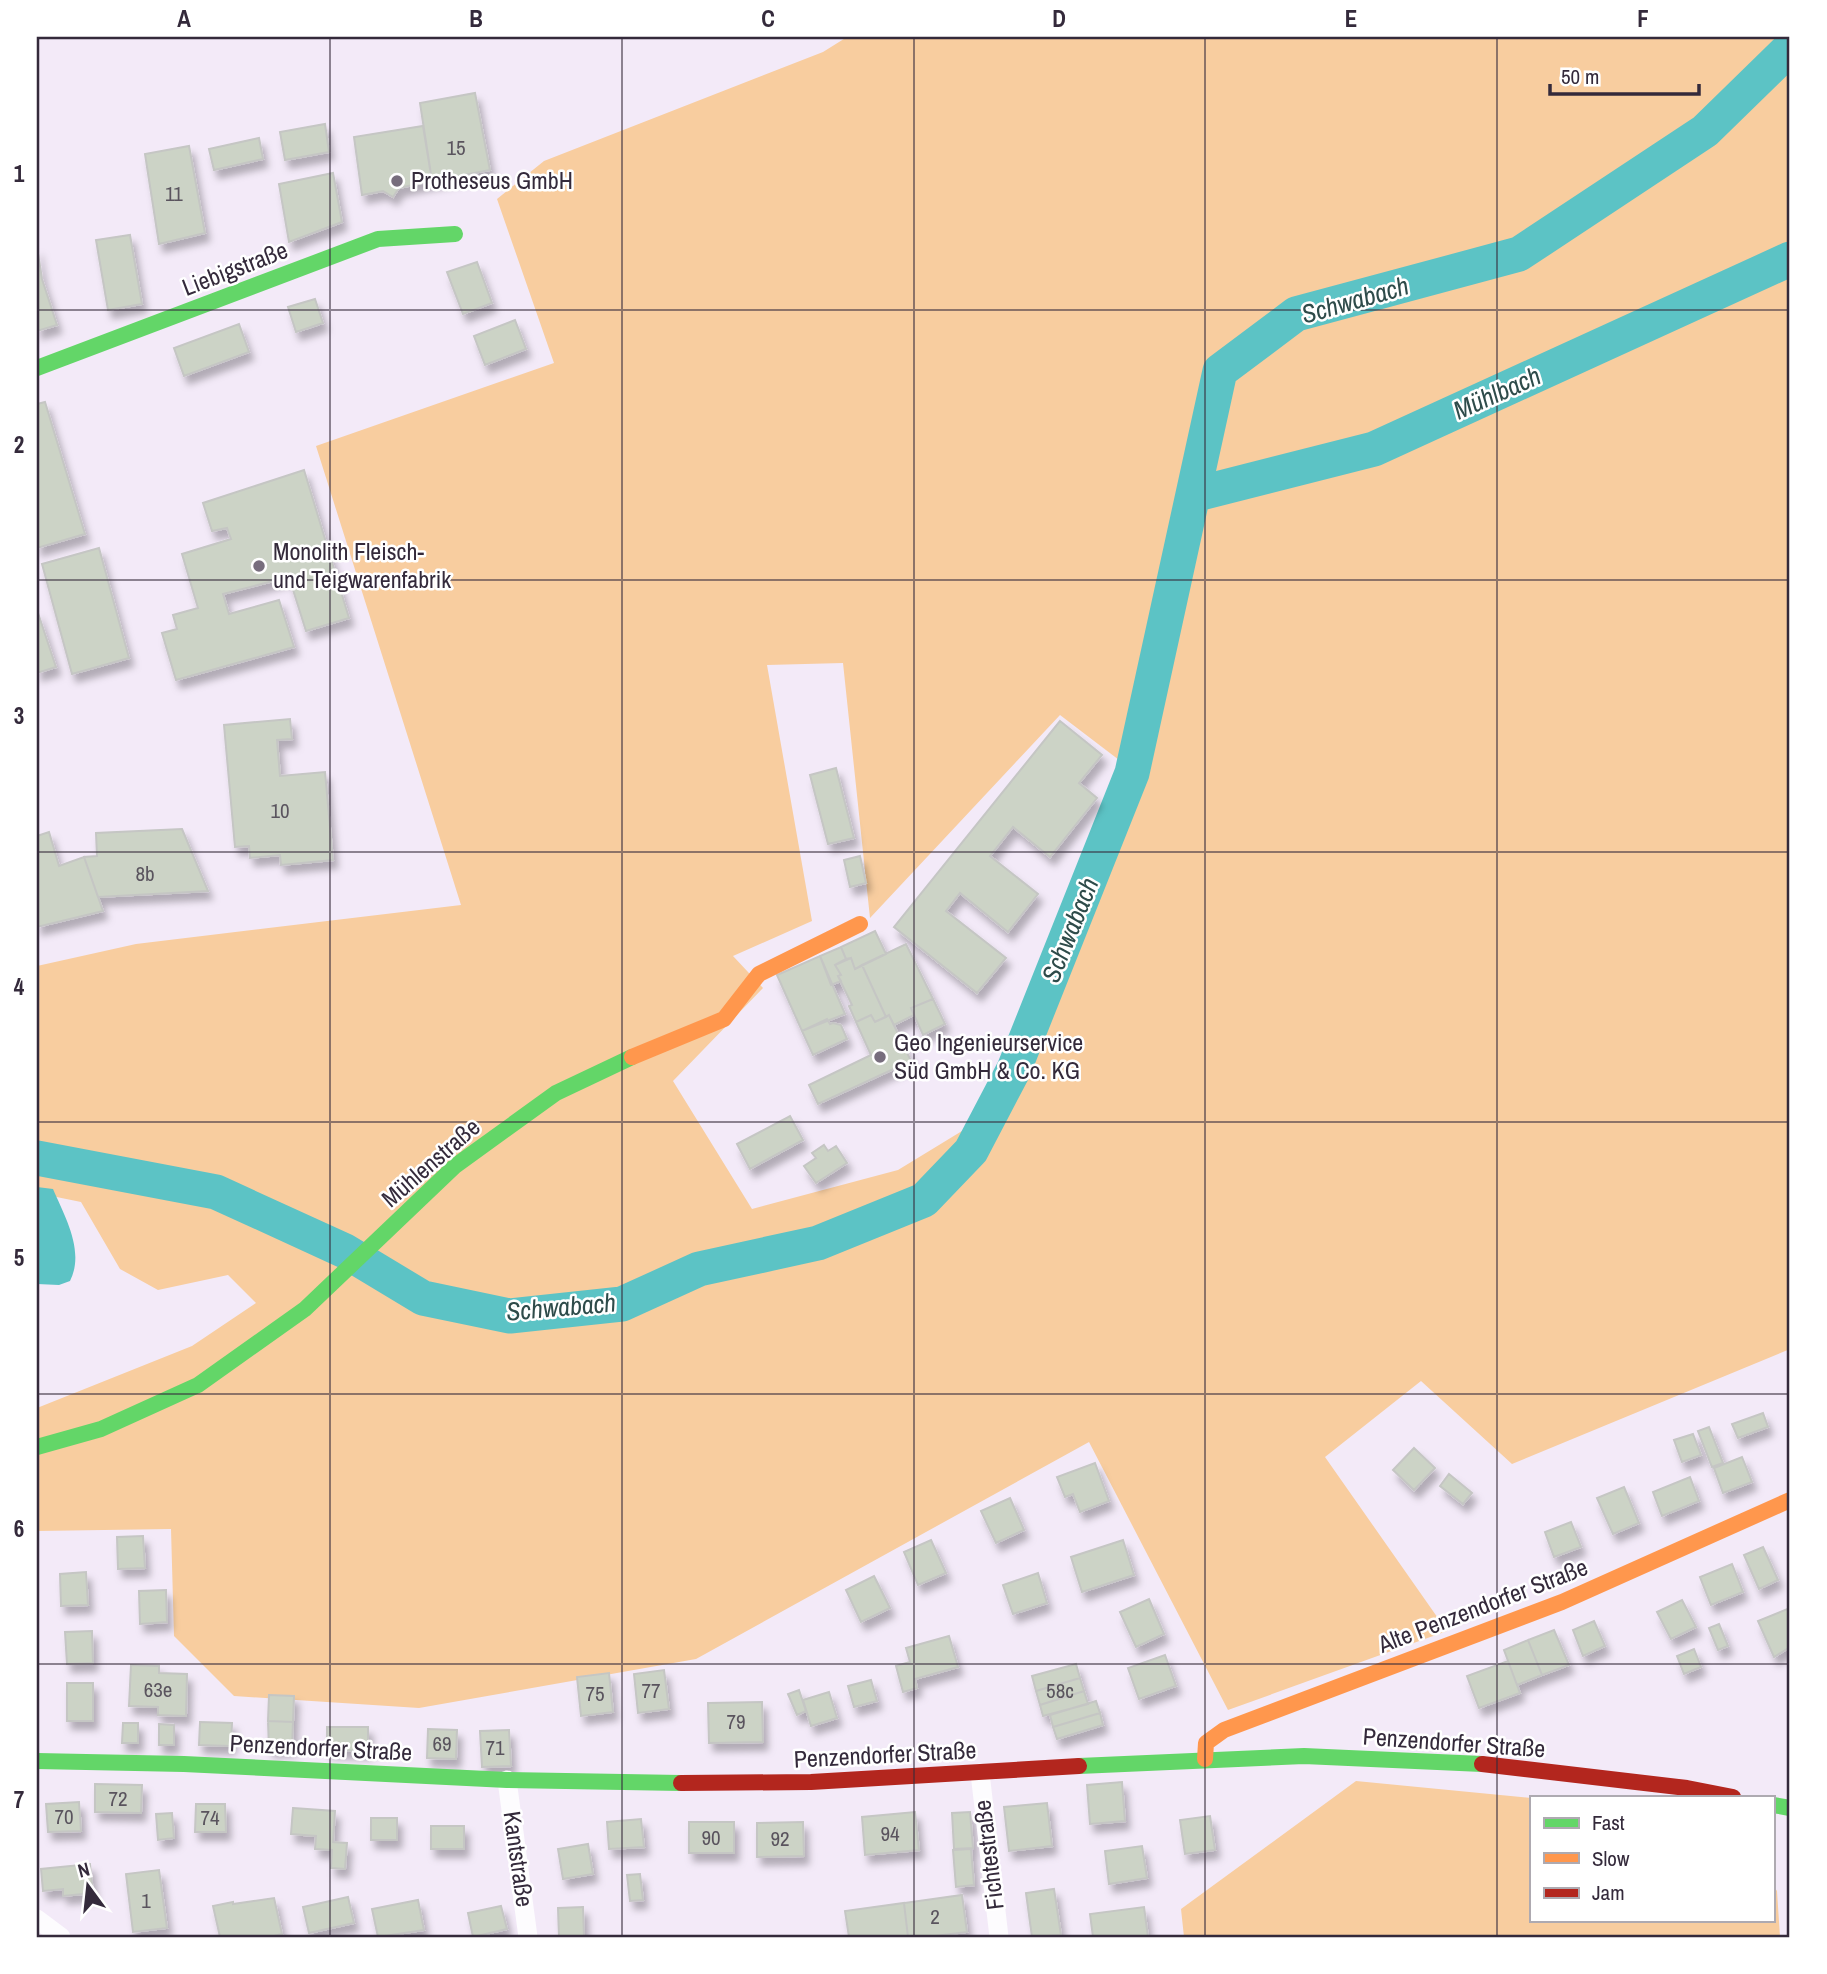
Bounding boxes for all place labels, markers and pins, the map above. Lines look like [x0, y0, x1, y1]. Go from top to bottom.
place label: Protheseus GmbH [411, 164, 573, 196]
marker: Protheseus GmbH [389, 173, 405, 189]
place label: Monolith Fleisch- und Teigwarenfabrik [273, 535, 451, 595]
marker: Monolith Fleisch- und Teigwarenfabrik [251, 558, 267, 574]
place label: Geo Ingenieurservice Süd GmbH & Co. KG [894, 1026, 1083, 1086]
marker: Geo Ingenieurservice Süd GmbH & Co. KG [872, 1049, 888, 1065]

